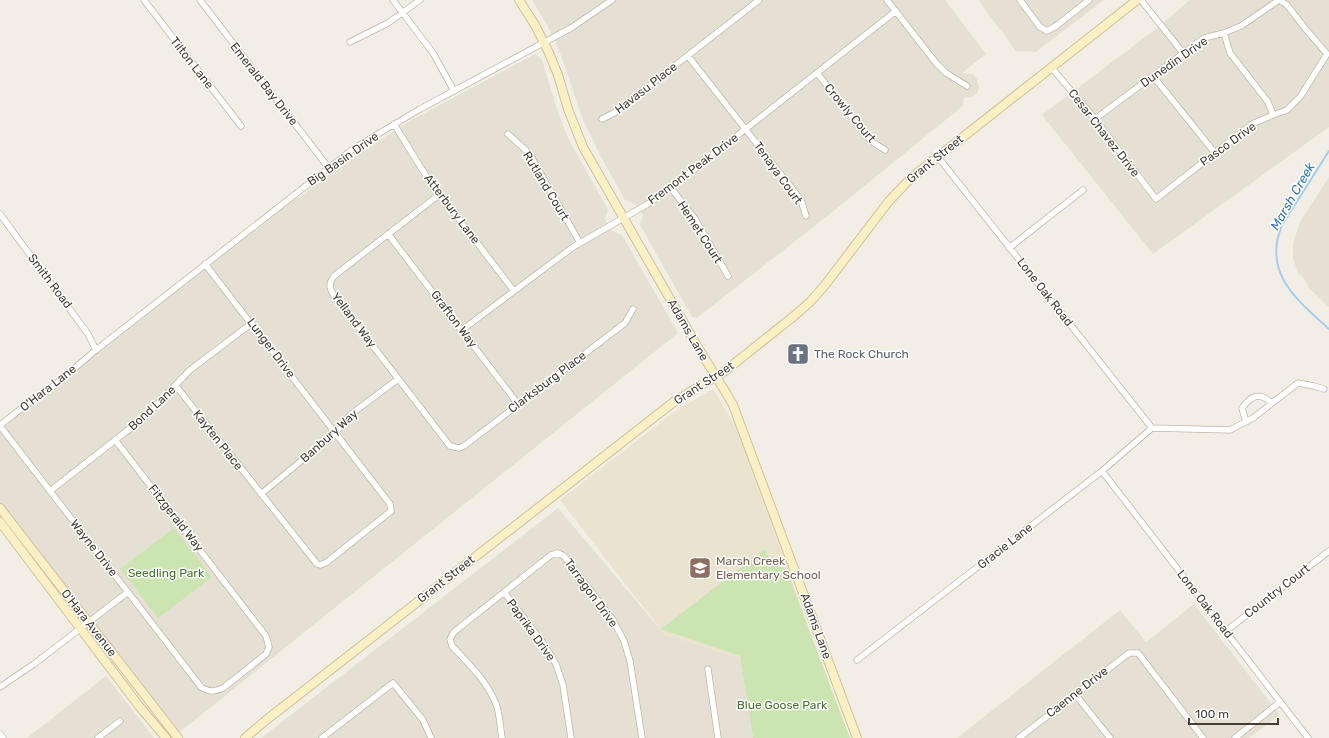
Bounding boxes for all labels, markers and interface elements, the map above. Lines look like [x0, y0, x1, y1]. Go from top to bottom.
street label: Tilton Lane [167, 34, 217, 92]
street label: Dunedin Drive [1138, 34, 1210, 90]
street label: Emerald Bay Drive [227, 40, 301, 128]
street label: Havasu Place [612, 59, 680, 117]
street label: Crowly Court [821, 81, 879, 145]
street label: Cesar Chavez Drive [1065, 86, 1143, 180]
street label: Pasco Drive [1197, 119, 1259, 169]
street label: Big Basin Drive [305, 129, 382, 189]
street label: Fremont Peak Drive [645, 130, 741, 207]
street label: Grant Street [904, 132, 966, 186]
street label: Tenaya Court [751, 139, 805, 207]
street label: Rutland Court [520, 149, 572, 223]
water label: Marsh Creek [1267, 160, 1318, 233]
street label: Atterbury Lane [421, 171, 483, 247]
street label: Hemet Court [675, 198, 726, 266]
street label: Smith Road [25, 251, 75, 311]
street label: Lone Oak Road [1014, 255, 1076, 329]
street label: Grafton Way [428, 288, 480, 351]
street label: Yelland Way [329, 290, 380, 351]
street label: Adams Lane [665, 297, 711, 364]
street label: Lunger Drive [244, 315, 298, 381]
church icon: The Rock Church [785, 341, 811, 367]
place label: The Rock Church [814, 347, 909, 361]
street label: Clarksburg Place [505, 348, 589, 416]
street label: Grant Street [671, 358, 737, 408]
street label: O'Hara Lane [17, 362, 79, 414]
street label: Bond Lane [125, 382, 179, 433]
street label: Banbury Way [297, 406, 361, 465]
street label: Kayten Place [190, 407, 246, 473]
street label: Fitzgerald Way [146, 482, 207, 554]
street label: Wayne Drive [67, 517, 121, 579]
street label: Gracie Lane [975, 520, 1035, 572]
street label: Grant Street [415, 552, 478, 606]
place label: Marsh Creek Elementary School [716, 554, 821, 582]
school or university icon: Marsh Creek Elementary School [687, 555, 713, 581]
street label: Tarragon Drive [561, 556, 621, 630]
street label: Country Court [1242, 561, 1313, 621]
park label: Seedling Park [128, 566, 205, 580]
street label: Lone Oak Road [1174, 567, 1236, 641]
street label: O'Hara Avenue [58, 587, 120, 660]
street label: Adams Lane [798, 591, 834, 661]
street label: Paprika Drive [504, 596, 558, 664]
street label: Caenne Drive [1043, 663, 1111, 720]
park label: Blue Goose Park [737, 698, 828, 712]
scale bar [1189, 700, 1278, 726]
text: 100 m [1195, 707, 1229, 721]

